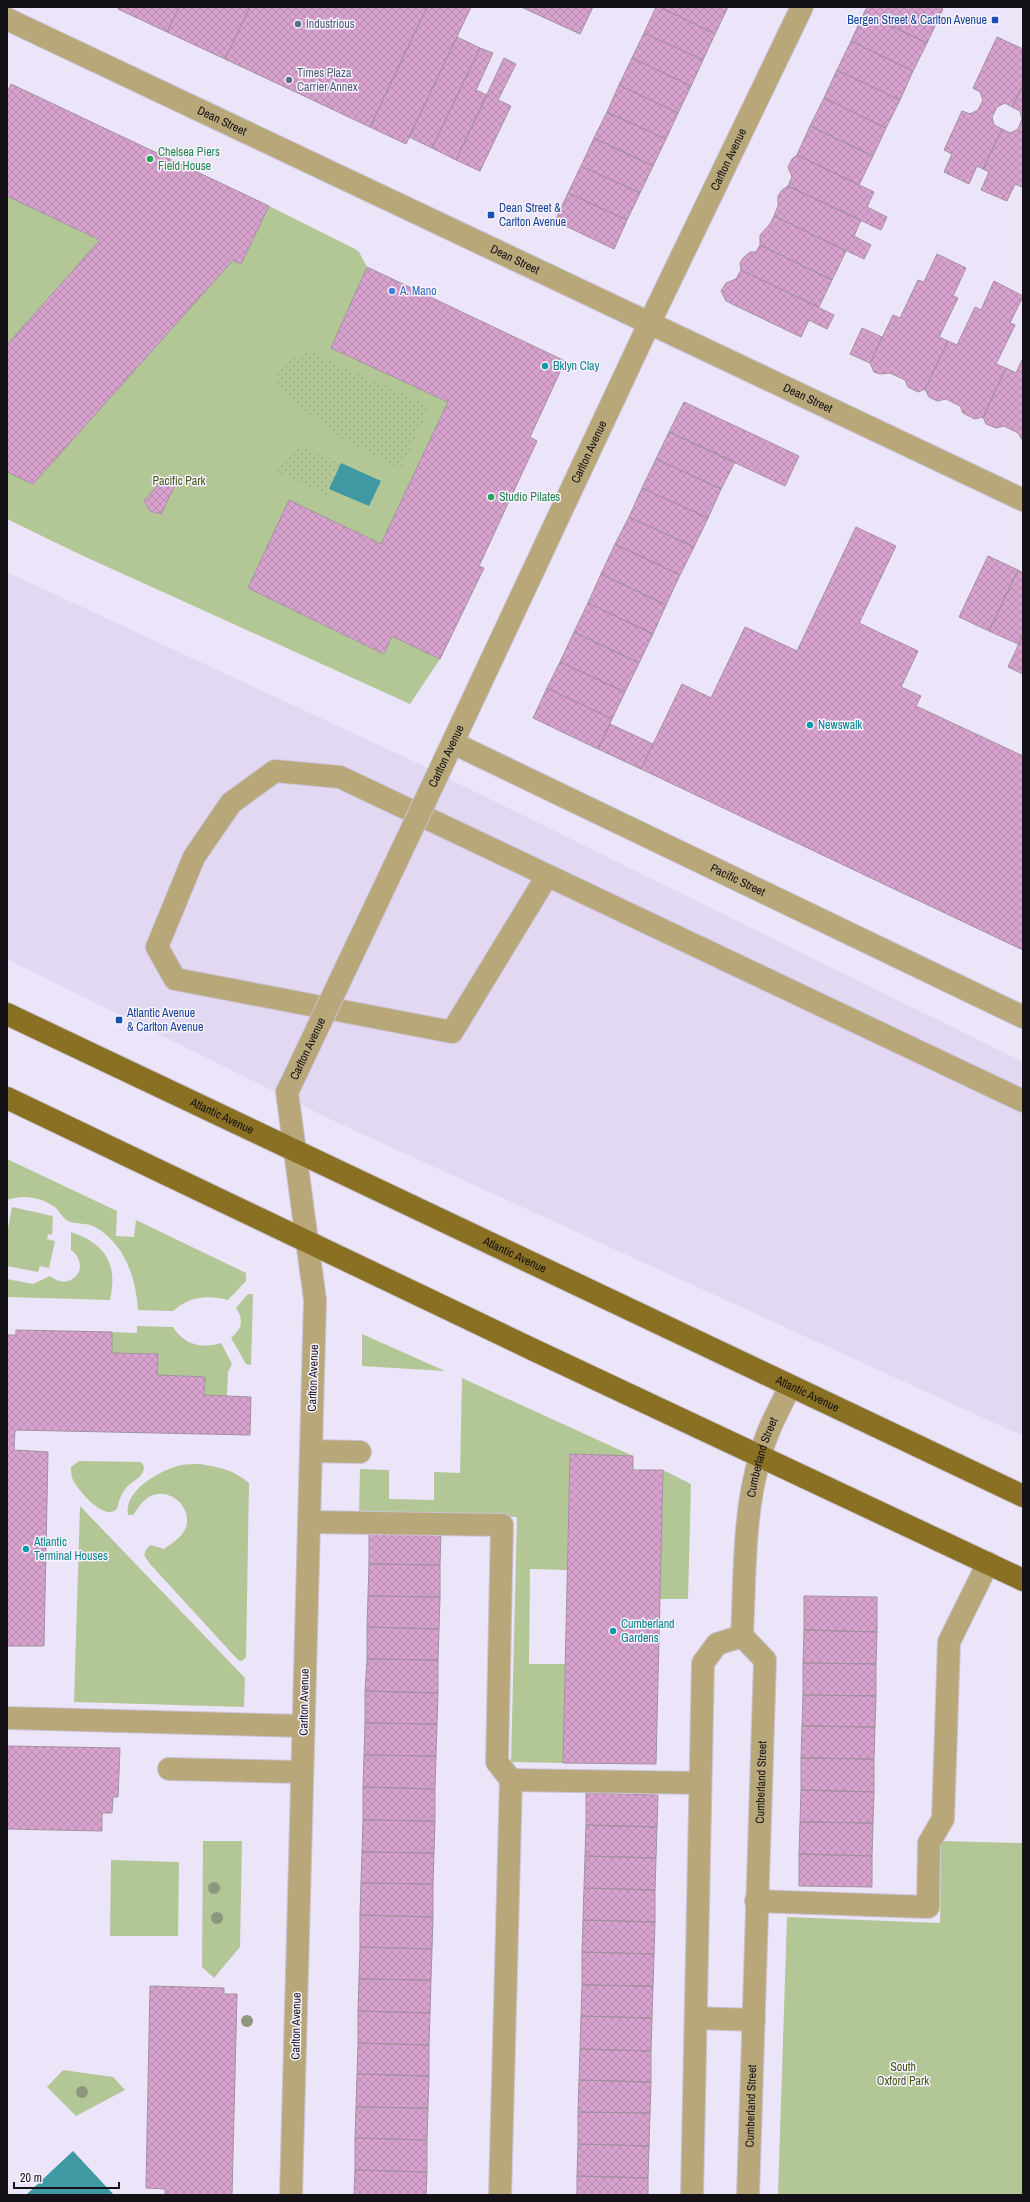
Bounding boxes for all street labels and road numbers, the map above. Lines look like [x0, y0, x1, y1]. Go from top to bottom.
street label: Dean Street [195, 102, 250, 139]
street label: Carlton Avenue [707, 126, 750, 193]
street label: Dean Street [488, 241, 542, 278]
street label: Dean Street [781, 380, 835, 417]
street label: Carlton Avenue [567, 418, 611, 486]
street label: Carlton Avenue [425, 722, 468, 790]
street label: Pacific Street [708, 860, 768, 900]
street label: Carlton Avenue [286, 1015, 329, 1083]
street label: Atlantic Avenue [187, 1094, 256, 1138]
street label: Atlantic Avenue [480, 1233, 549, 1277]
street label: Carlton Avenue [304, 1344, 322, 1412]
street label: Atlantic Avenue [772, 1371, 842, 1416]
street label: Cumberland Street [743, 1415, 782, 1499]
street label: Carlton Avenue [295, 1668, 313, 1736]
street label: Cumberland Street [752, 1740, 770, 1824]
street label: Carlton Avenue [287, 1992, 305, 2060]
street label: Cumberland Street [742, 2064, 760, 2148]

